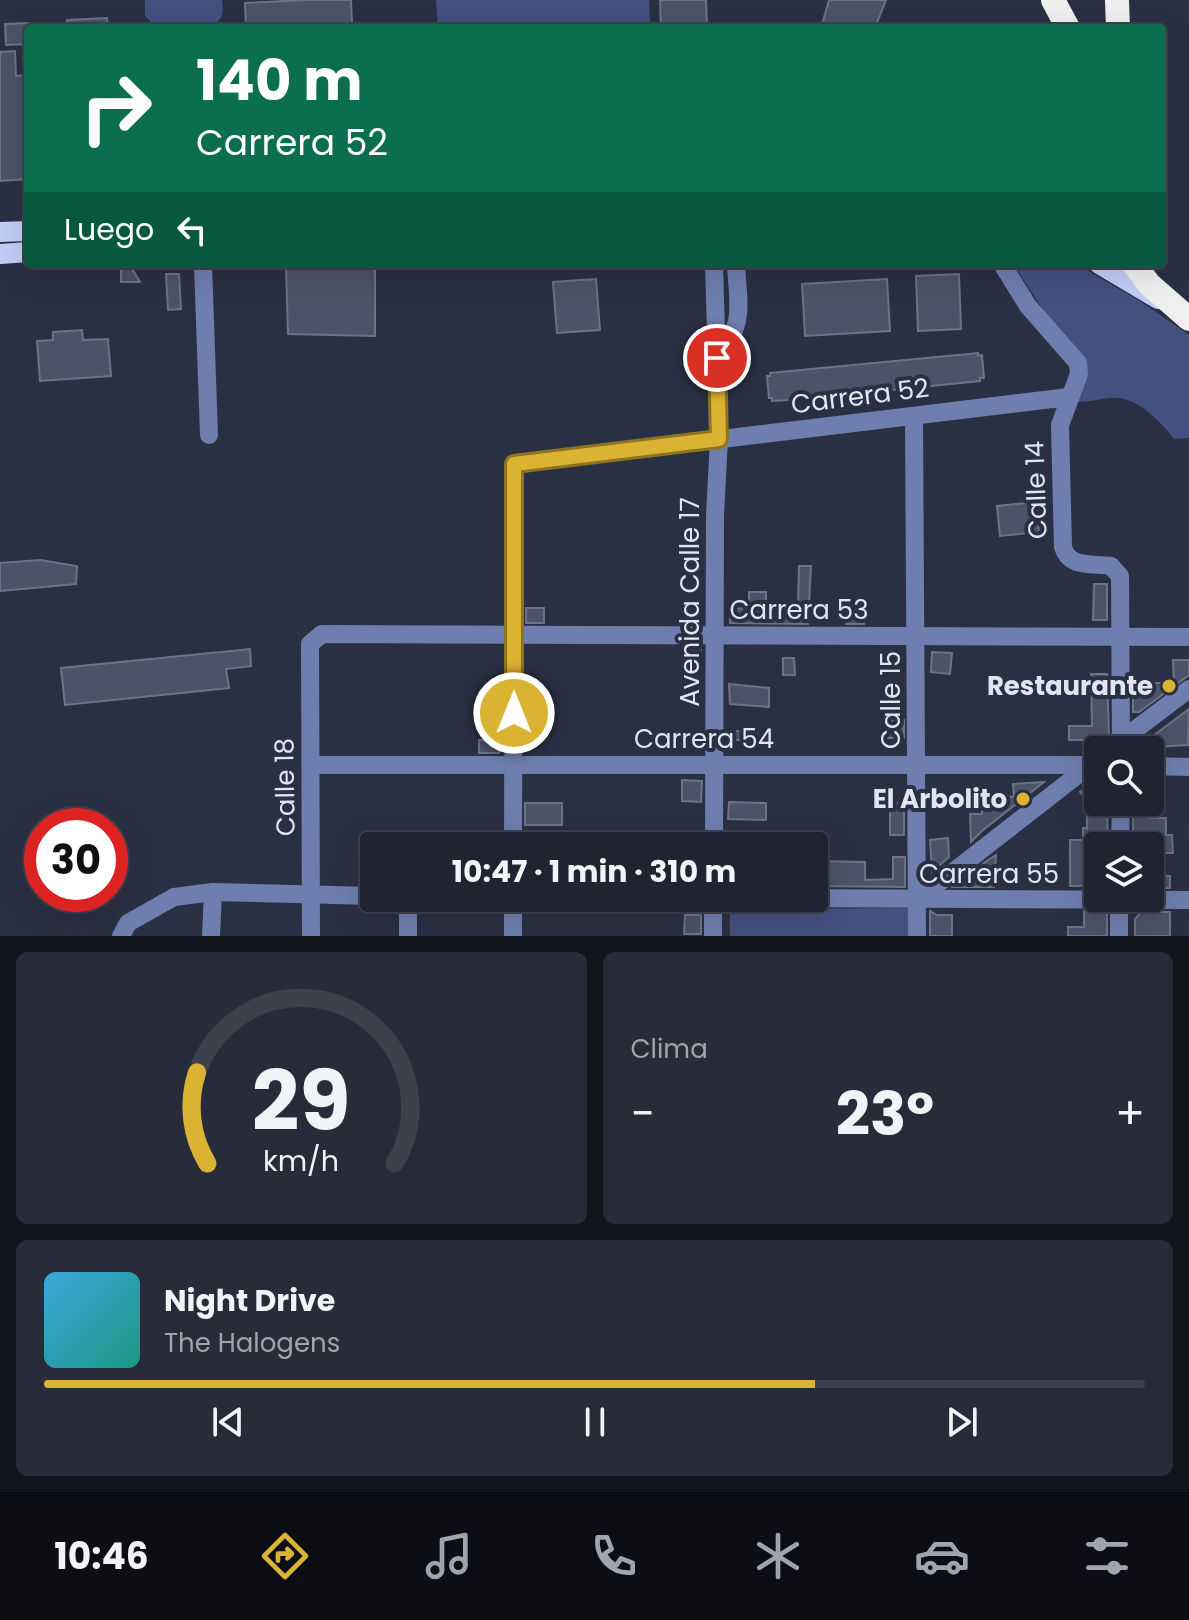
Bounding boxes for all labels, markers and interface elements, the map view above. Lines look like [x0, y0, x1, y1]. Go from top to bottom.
text: 140 m [196, 41, 363, 120]
icon: right [64, 56, 168, 160]
text: Carrera 52 [196, 117, 388, 168]
text: Luego [64, 208, 154, 251]
icon: left [170, 208, 214, 252]
pin [683, 324, 751, 392]
icon: arrive [695, 336, 739, 380]
street label: Carrera 52 [789, 370, 931, 422]
street label: Calle 14 [1016, 440, 1056, 540]
street label: Avenida Calle 17 [672, 497, 708, 707]
street label: Carrera 53 [729, 592, 869, 628]
street label: Calle 15 [873, 651, 909, 749]
place label: Restaurante [987, 668, 1153, 704]
position arrow [472, 671, 556, 755]
marker: Restaurante [1160, 677, 1178, 695]
street label: Carrera 54 [634, 721, 774, 757]
map controls [1084, 736, 1164, 912]
button: search [1084, 736, 1164, 816]
street label: Calle 18 [266, 738, 304, 836]
place label: El Arbolito [873, 781, 1007, 817]
marker: El Arbolito [1014, 790, 1032, 808]
speed limit sign: 30 [24, 808, 128, 912]
button: layers [1084, 832, 1164, 912]
text: 10:47 · 1 min · 310 m [452, 850, 736, 893]
street label: Carrera 55 [919, 856, 1059, 892]
text: Clima [631, 1031, 708, 1067]
text: 29 [252, 1043, 351, 1159]
text: 23° [836, 1072, 934, 1156]
text: − [631, 1083, 655, 1144]
text: + [1115, 1083, 1145, 1144]
text: km/h [263, 1141, 339, 1181]
text: Night Drive [164, 1279, 335, 1322]
text: The Halogens [164, 1325, 340, 1361]
icon: previous [206, 1400, 250, 1444]
icon: pause [573, 1400, 617, 1444]
icon: next [940, 1400, 984, 1444]
icon: directions [257, 1528, 313, 1584]
icon: music [421, 1528, 477, 1584]
icon: phone [586, 1528, 642, 1584]
icon: climate [750, 1528, 806, 1584]
icon: car [914, 1528, 970, 1584]
icon: filters [1079, 1528, 1135, 1584]
text: 10:46 [54, 1531, 149, 1582]

